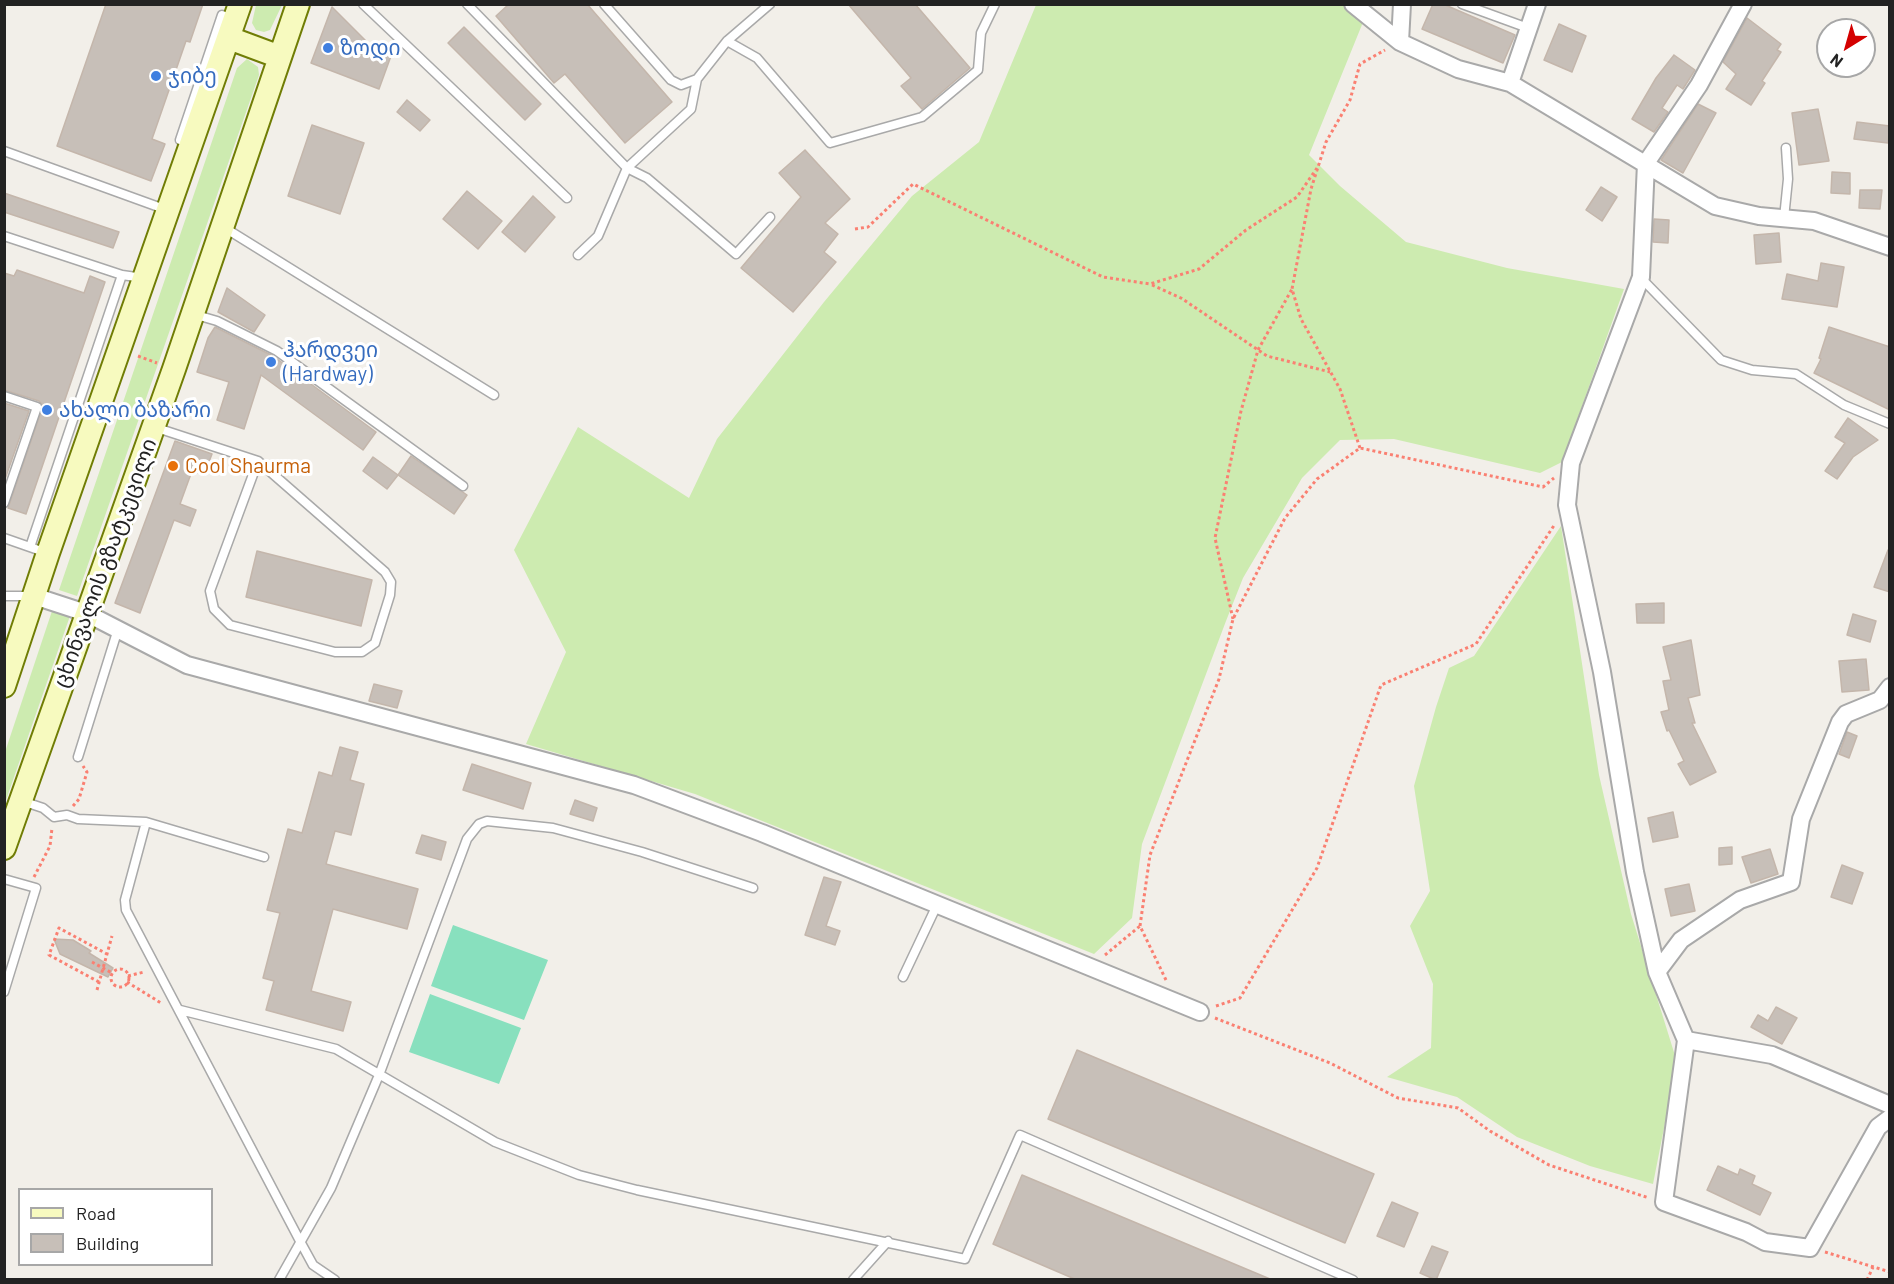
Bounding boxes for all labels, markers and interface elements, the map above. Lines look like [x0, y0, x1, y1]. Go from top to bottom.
north arrow [1816, 18, 1876, 78]
place label: ზოდი [340, 35, 400, 61]
marker: ზოდი [321, 41, 335, 55]
text: N [1826, 50, 1846, 72]
place label: ჯიბე [168, 63, 217, 89]
marker: ჯიბე [149, 69, 163, 83]
place label: ჰარდვეი (Hardway) [283, 337, 378, 387]
marker: ჰარდვეი (Hardway) [264, 355, 278, 369]
place label: ახალი ბაზარი [59, 397, 211, 423]
marker: ახალი ბაზარი [40, 403, 54, 417]
street label: ცხინვალის გზატკეცილი [48, 435, 162, 691]
place label: Cool Shaurma [185, 453, 311, 479]
marker: Cool Shaurma [166, 459, 180, 473]
legend [18, 1188, 213, 1266]
text: Road [76, 1202, 116, 1224]
text: Building [76, 1232, 139, 1254]

